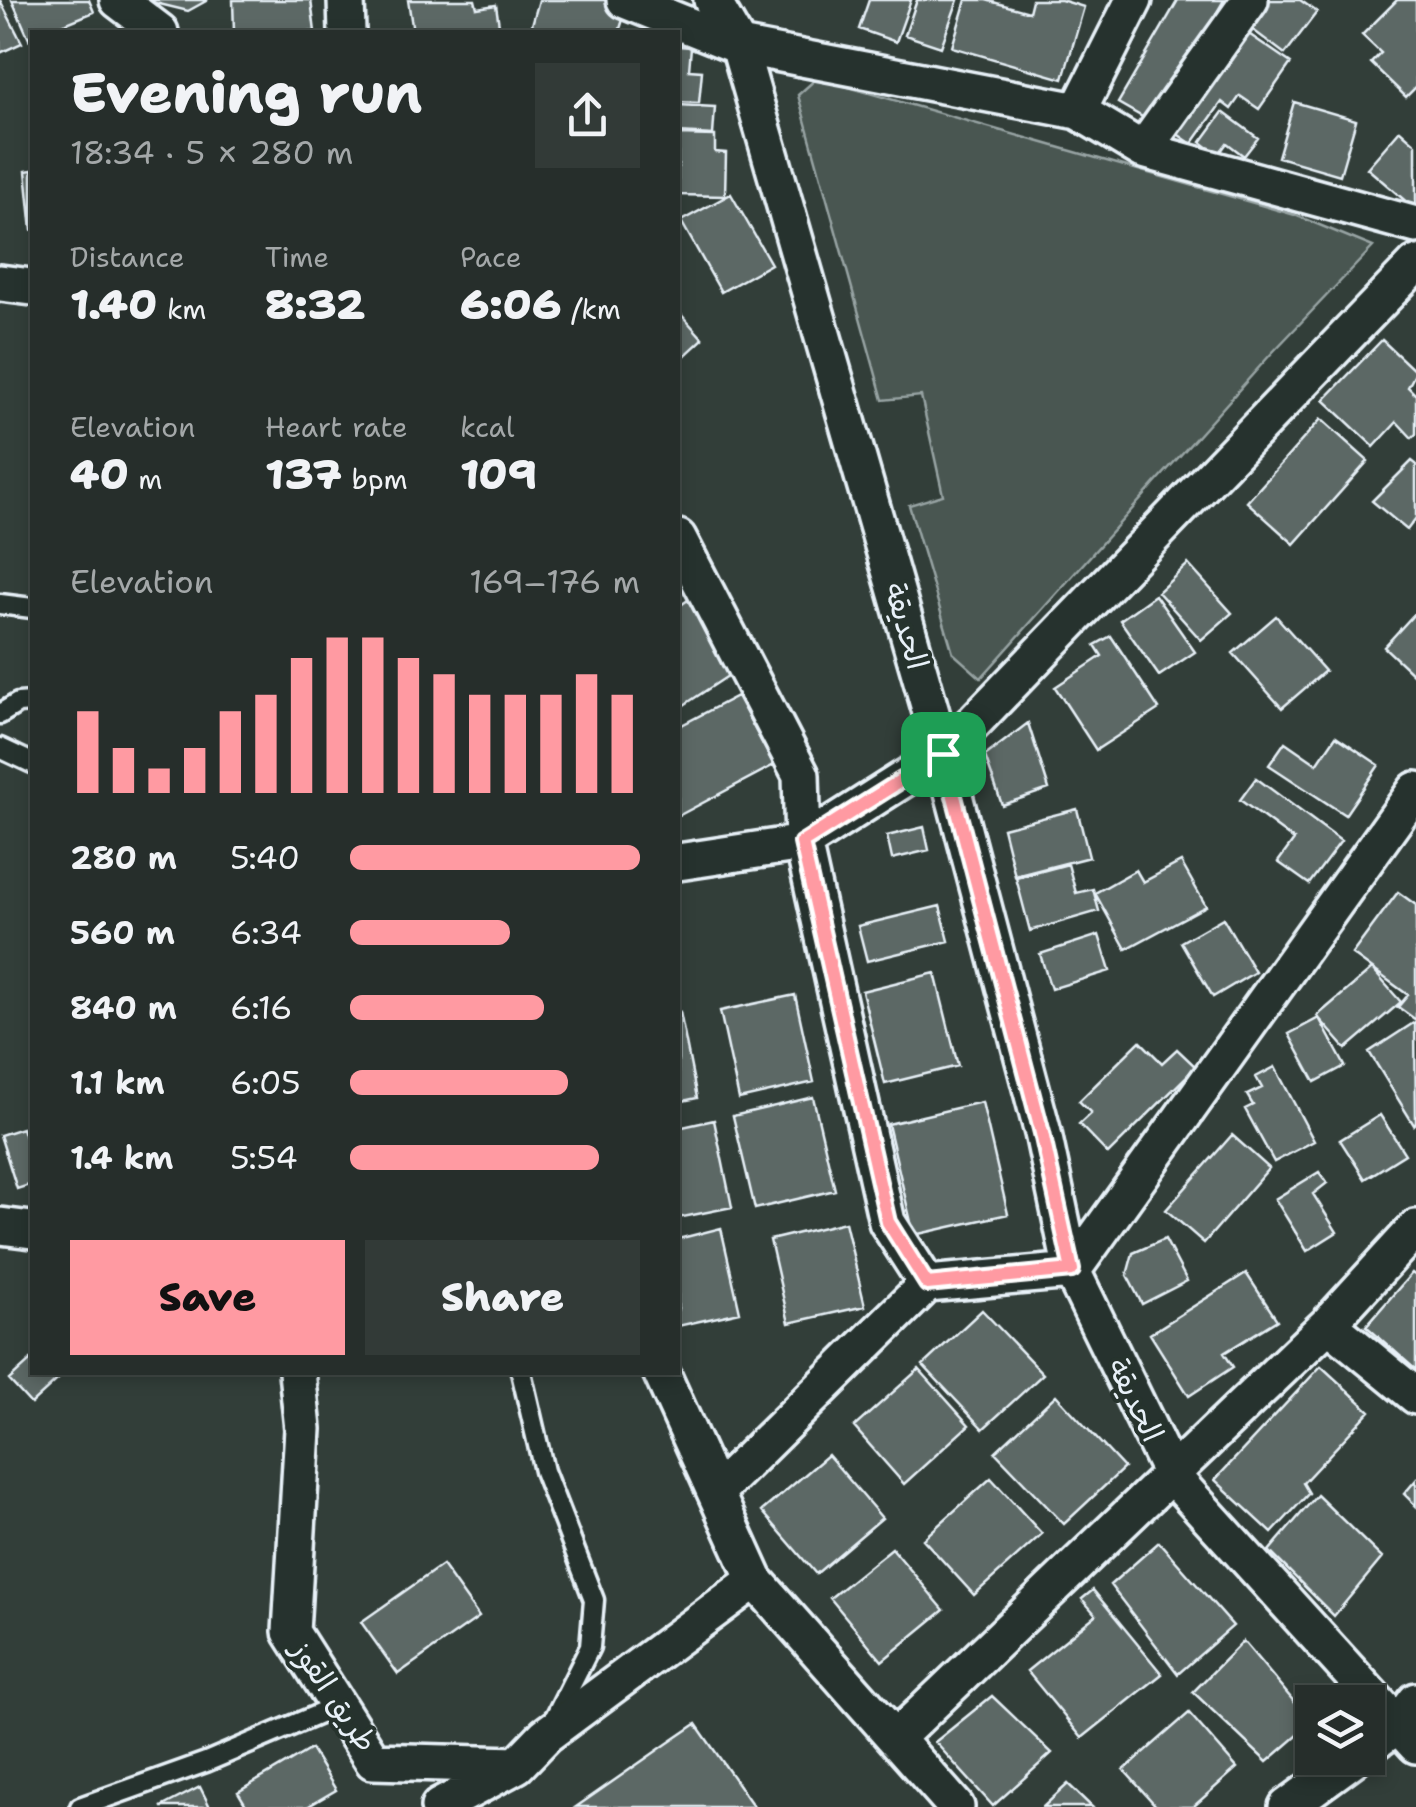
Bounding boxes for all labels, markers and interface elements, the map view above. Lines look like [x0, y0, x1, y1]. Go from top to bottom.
text: Evening run [70, 56, 422, 130]
button: share [535, 63, 640, 168]
text: 18:34 · 5 × 280 m [70, 131, 353, 174]
text: Distance [70, 238, 185, 276]
text: Time [265, 238, 329, 276]
text: Pace [460, 238, 522, 276]
text: 1.40 [70, 276, 157, 332]
text: 8:32 [265, 276, 365, 332]
text: 6:06 [460, 276, 561, 332]
text: km [157, 290, 207, 328]
text: /km [561, 290, 621, 328]
text: Elevation [70, 408, 195, 446]
text: Heart rate [265, 408, 408, 446]
text: kcal [460, 408, 514, 446]
text: 40 [70, 446, 129, 502]
text: 137 [265, 446, 342, 502]
text: 109 [460, 446, 537, 502]
text: m [129, 460, 163, 498]
text: bpm [342, 460, 408, 498]
text: Elevation [70, 560, 213, 603]
text: 169–176 m [469, 560, 640, 603]
street label: الحديقة [875, 578, 938, 674]
pin [901, 712, 986, 797]
icon: arrive [916, 727, 971, 782]
text: 280 m [70, 836, 177, 879]
text: 5:40 [230, 836, 300, 879]
text: 560 m [70, 911, 175, 954]
text: 6:34 [230, 911, 302, 954]
text: 840 m [70, 986, 177, 1029]
text: 6:16 [230, 986, 293, 1029]
text: 1.1 km [70, 1061, 165, 1104]
text: 6:05 [230, 1061, 301, 1104]
text: 1.4 km [70, 1136, 173, 1179]
text: 5:54 [230, 1136, 298, 1179]
button: Save [70, 1240, 345, 1355]
button: Share [365, 1240, 640, 1355]
street label: الحديقة [1098, 1351, 1173, 1449]
street label: طريق القوز [280, 1629, 387, 1760]
map controls [1295, 1685, 1385, 1775]
button: layers [1295, 1685, 1385, 1775]

